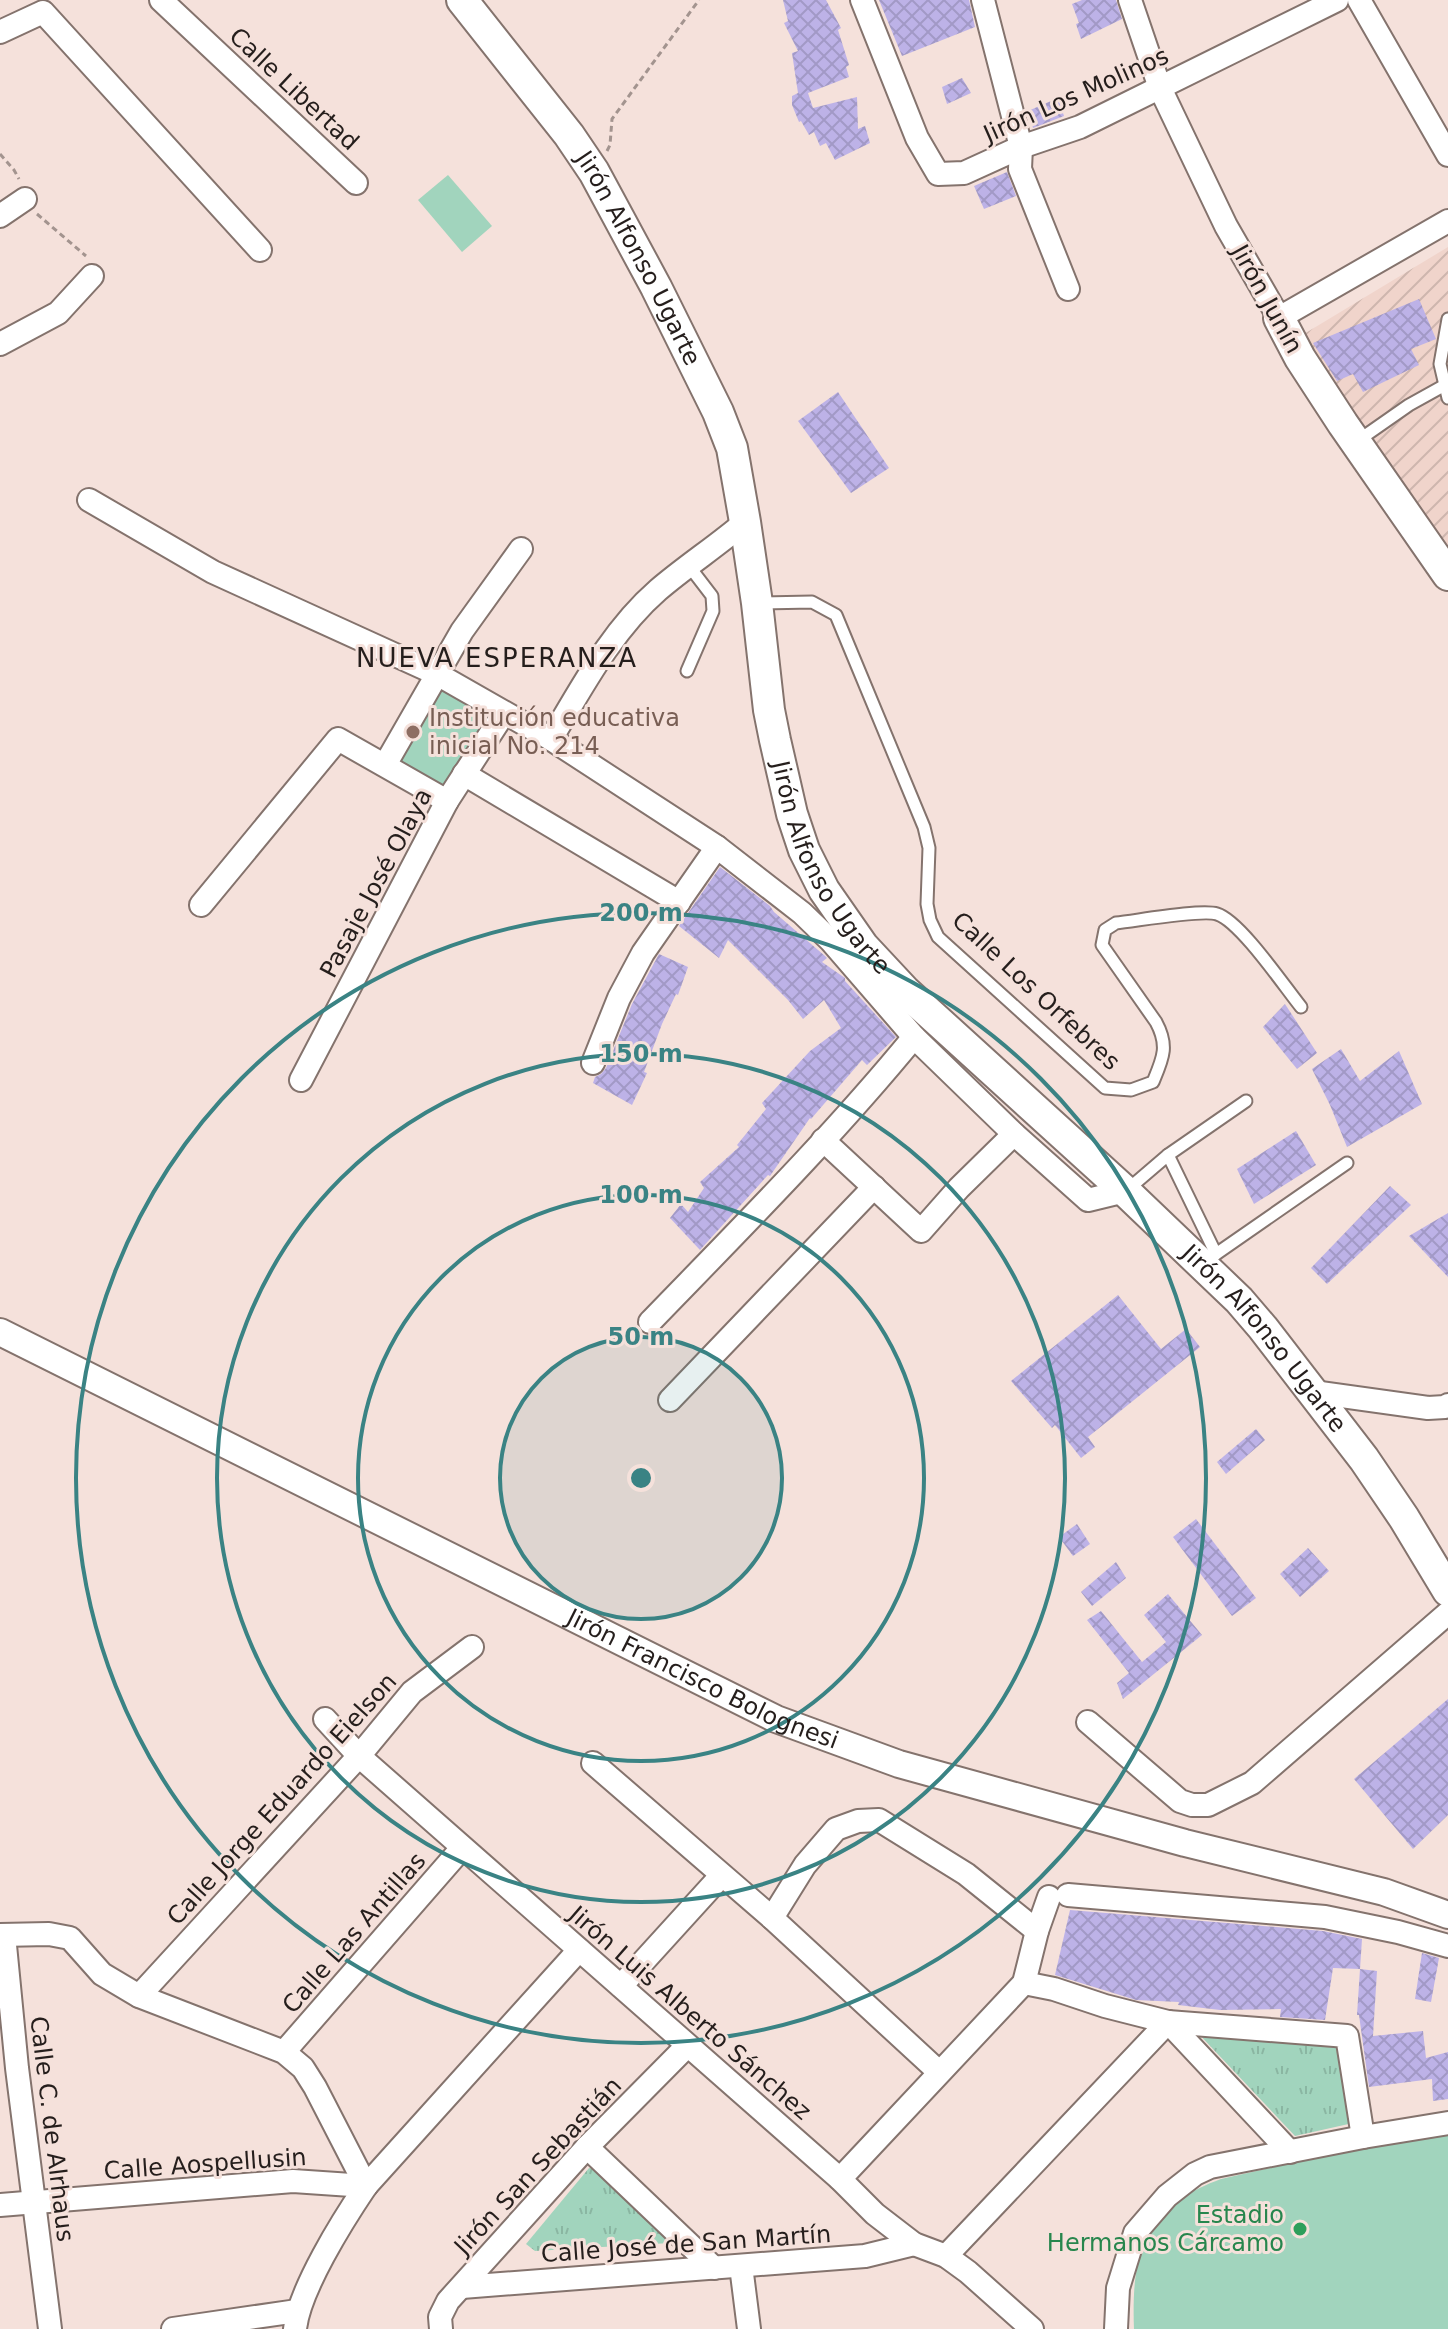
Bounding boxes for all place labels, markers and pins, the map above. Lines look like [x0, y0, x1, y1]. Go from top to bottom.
place label: Institución educativa inicial No. 214 [429, 704, 680, 760]
marker: Institución educativa inicial No. 214 [404, 723, 422, 741]
centre of rings [627, 1464, 655, 1492]
place label: Estadio Hermanos Cárcamo [1047, 2201, 1284, 2257]
marker: Estadio Hermanos Cárcamo [1291, 2220, 1309, 2238]

